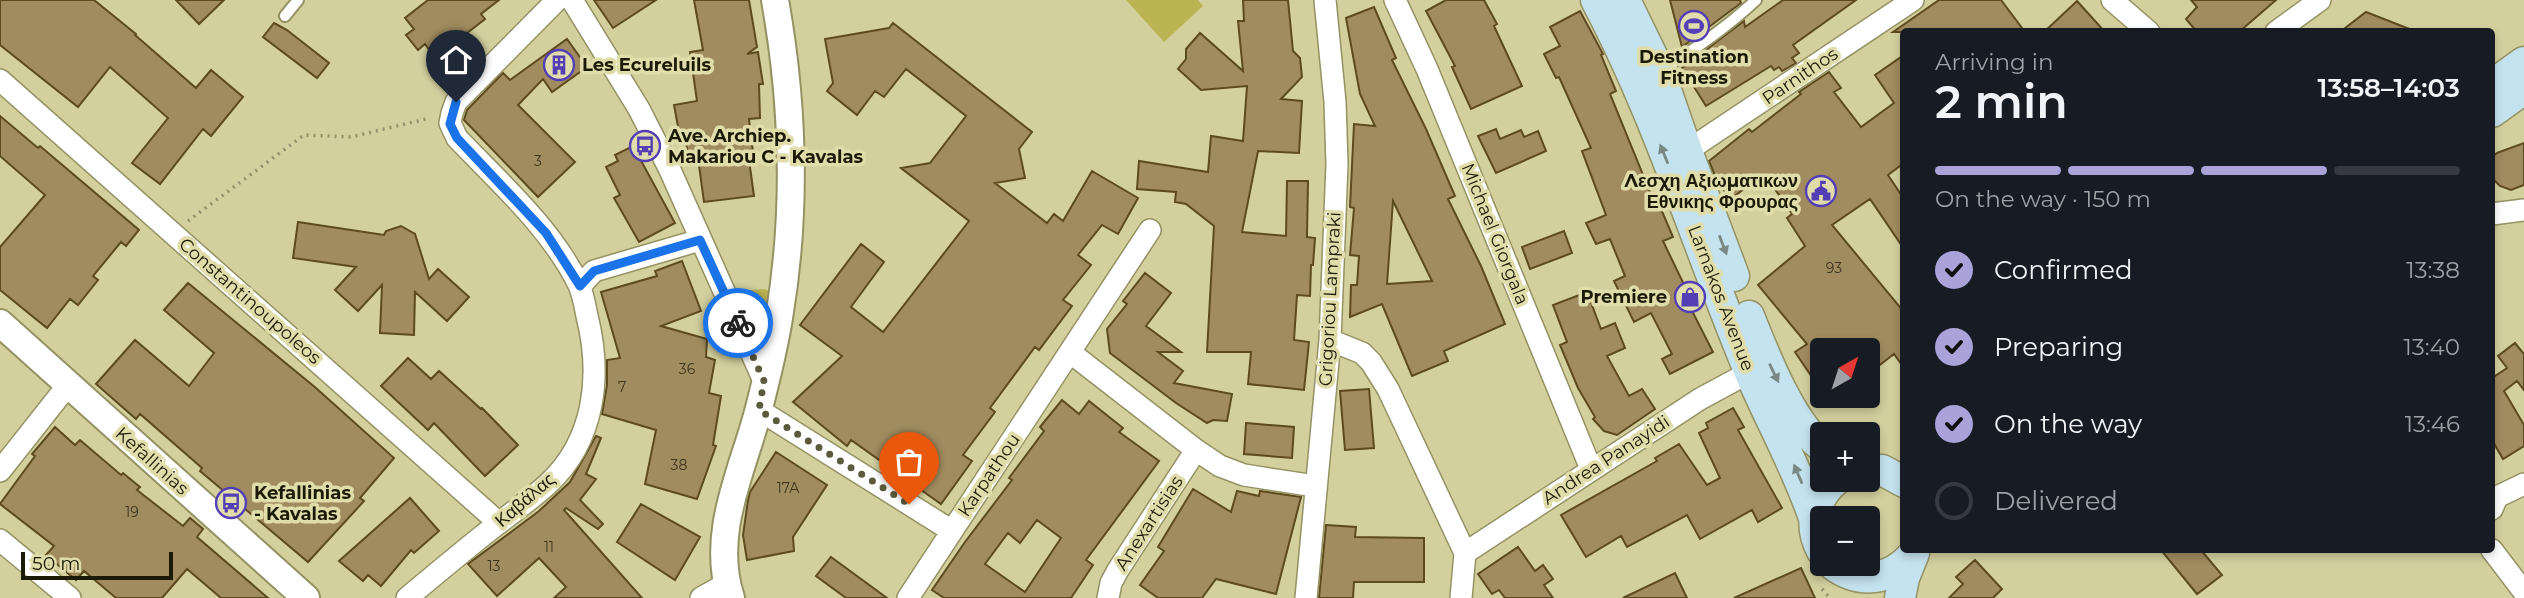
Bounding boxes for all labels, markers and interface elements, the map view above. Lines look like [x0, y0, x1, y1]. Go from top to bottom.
sports icon: Destination Fitness [1677, 9, 1711, 43]
pin [426, 30, 486, 102]
icon: home [437, 41, 475, 79]
street label: Parnithos [1758, 43, 1842, 109]
place label: Destination Fitness [1639, 46, 1749, 89]
building icon: Les Ecureluils [542, 48, 576, 82]
text: Arriving in [1935, 48, 2054, 76]
place label: Les Ecureluils [582, 54, 711, 76]
text: 13:58–14:03 [2318, 72, 2460, 104]
text: 2 min [1935, 73, 2068, 130]
place label: Ave. Archiep. Makariou C - Kavalas [667, 125, 864, 168]
bus stop icon: Ave. Archiep. Makariou C - Kavalas [628, 129, 662, 163]
one-way arrow [1659, 143, 1670, 164]
house number: 3 [534, 152, 542, 170]
street label: Michael Giorgala [1457, 160, 1533, 308]
place label: Λεσχη Αξιωματικων Εθνικης Φρουρας [1623, 170, 1798, 213]
public building icon: Λεσχη Αξιωματικων Εθνικης Φρουρας [1804, 174, 1838, 208]
text: On the way · 150 m [1935, 185, 2151, 213]
street label: Grigoriou Lampraki [1314, 211, 1346, 387]
street label: Larnakos Avenue [1683, 222, 1759, 374]
street label: Constantinoupoleos [174, 233, 326, 369]
one-way arrow [1717, 235, 1728, 256]
icon: check [1935, 251, 1973, 289]
text: Confirmed [1994, 254, 2133, 286]
text: 13:38 [2406, 256, 2460, 284]
house number: 93 [1826, 259, 1842, 277]
shop icon: Premiere [1673, 280, 1707, 314]
place label: Premiere [1580, 286, 1667, 308]
courier [703, 288, 773, 358]
icon: bike [719, 304, 757, 342]
icon: check [1935, 328, 1973, 366]
text: Preparing [1994, 331, 2123, 363]
text: 13:40 [2403, 333, 2460, 361]
north arrow [1810, 338, 1880, 408]
map controls [1810, 338, 1880, 576]
house number: 36 [679, 360, 696, 378]
one-way arrow [1769, 363, 1780, 383]
house number: 7 [618, 378, 626, 396]
icon: check [1935, 405, 1973, 443]
text: On the way [1994, 408, 2142, 440]
text: 13:46 [2405, 410, 2460, 438]
street label: Andrea Panayidi [1538, 411, 1674, 509]
street label: Kefallinias [111, 422, 193, 500]
button: + [1810, 422, 1880, 492]
street label: Karpathou [953, 429, 1025, 521]
pin [879, 432, 939, 504]
icon: bag [890, 443, 928, 481]
house number: 38 [671, 456, 687, 474]
one-way arrow [1792, 463, 1803, 484]
street label: Καβάλας [491, 468, 560, 532]
street label: Anexartisias [1110, 471, 1188, 574]
house number: 17A [777, 479, 800, 497]
place label: Kefallinias - Kavalas [254, 482, 351, 525]
text: Delivered [1994, 485, 2118, 517]
bus stop icon: Kefallinias - Kavalas [214, 486, 248, 520]
house number: 19 [125, 503, 139, 521]
button: − [1810, 506, 1880, 576]
house number: 11 [544, 538, 554, 556]
scale bar [21, 549, 173, 581]
text: 50 m [32, 552, 80, 575]
house number: 13 [488, 557, 501, 575]

